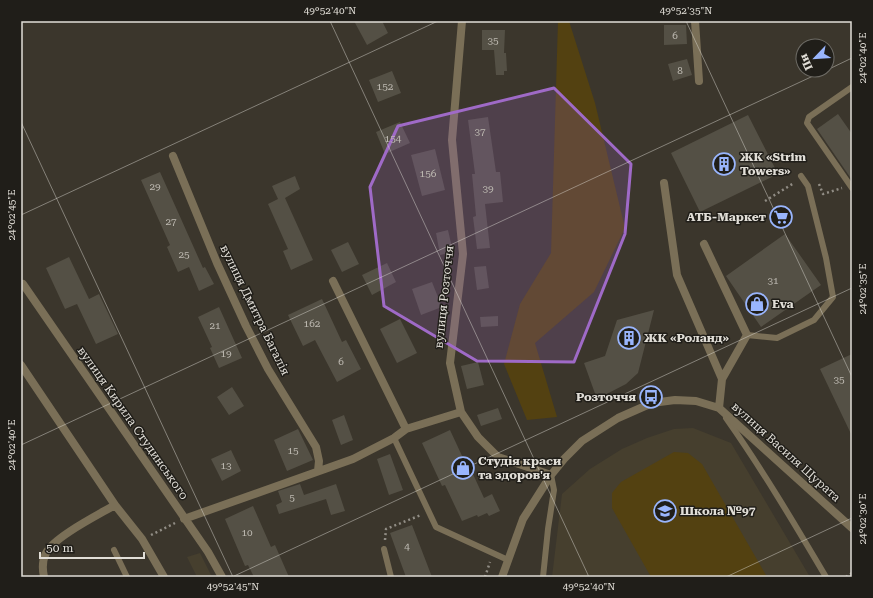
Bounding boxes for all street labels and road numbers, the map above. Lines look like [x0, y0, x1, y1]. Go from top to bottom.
street label: вулиця Дмитра Багалія [217, 242, 293, 378]
street label: вулиця Розточчя [432, 245, 456, 349]
street label: вулиця Кирила Студинського [75, 344, 191, 502]
street label: вулиця Василя Щурата [729, 399, 844, 505]

